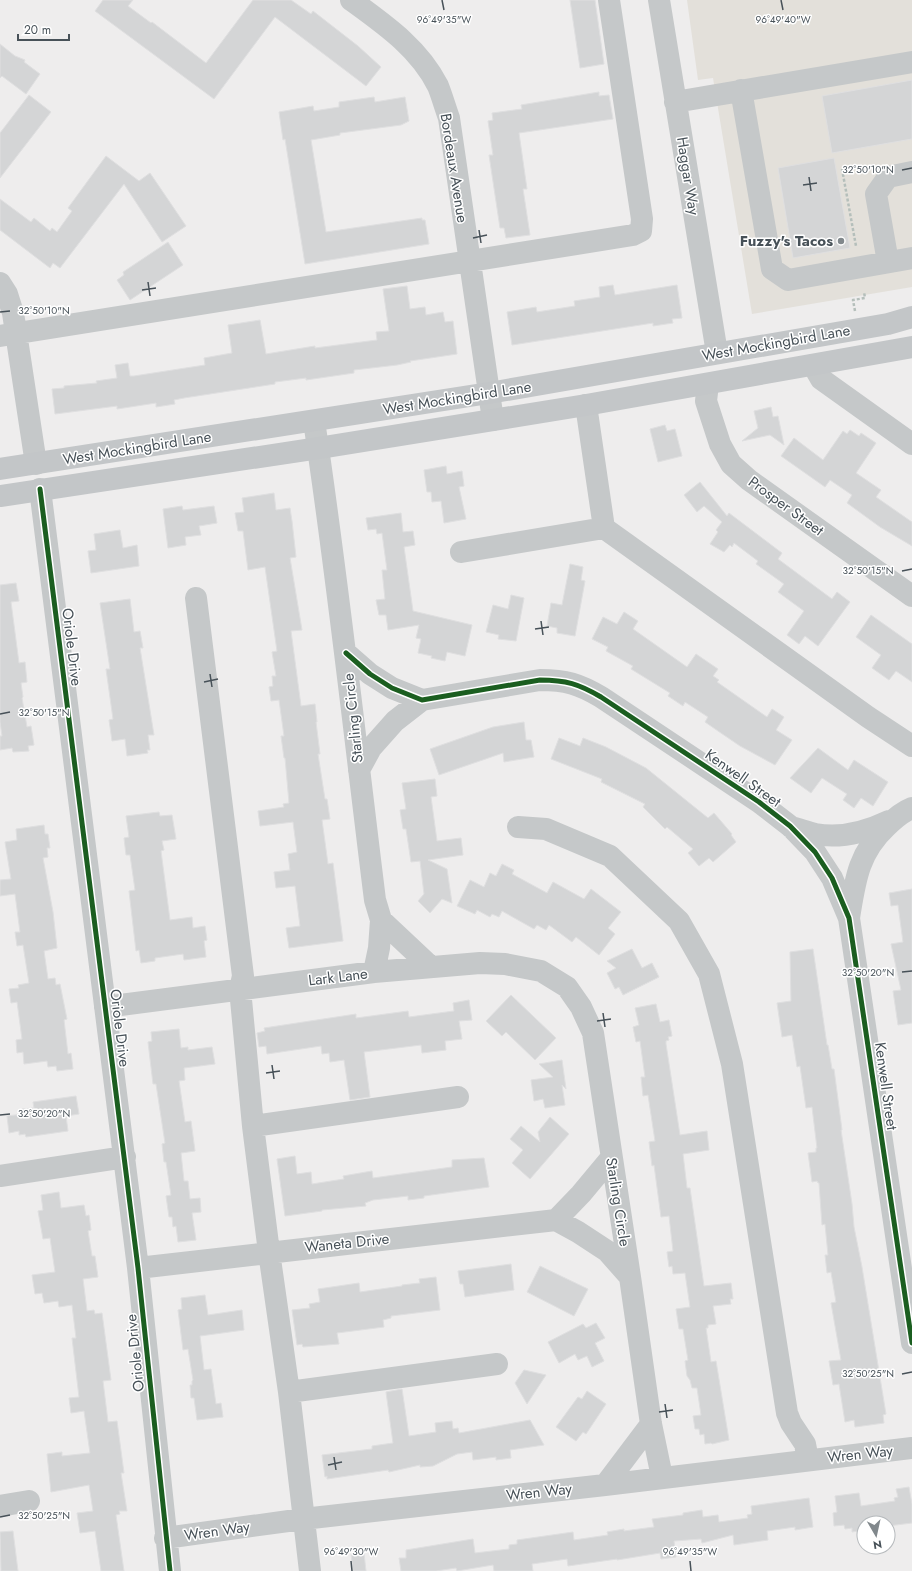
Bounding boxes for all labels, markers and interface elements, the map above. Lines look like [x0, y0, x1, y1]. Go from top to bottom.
text: 96°49'35"W [417, 12, 471, 27]
text: 96°49'40"W [755, 12, 811, 27]
scale bar [18, 16, 69, 42]
text: 20 m [24, 21, 51, 39]
street label: Bordeaux Avenue [434, 112, 474, 225]
street label: Haggar Way [671, 135, 705, 217]
text: 32°50'10"N [842, 162, 894, 177]
place label: Fuzzy's Tacos [740, 230, 833, 252]
marker: Fuzzy's Tacos [836, 236, 846, 246]
text: 32°50'10"N [18, 303, 70, 318]
street label: West Mockingbird Lane [700, 319, 852, 367]
street label: West Mockingbird Lane [381, 375, 533, 421]
street label: West Mockingbird Lane [61, 425, 213, 471]
street label: Prosper Street [744, 471, 829, 541]
text: 32°50'15"N [843, 563, 893, 578]
street label: Oriole Drive [56, 607, 88, 687]
street label: Starling Circle [337, 672, 369, 764]
text: 32°50'15"N [19, 705, 69, 720]
street label: Kenwell Street [700, 744, 786, 813]
street label: Lark Lane [307, 962, 369, 992]
text: 32°50'20"N [842, 965, 894, 980]
street label: Oriole Drive [104, 988, 136, 1068]
street label: Kenwell Street [869, 1041, 903, 1132]
text: 32°50'20"N [18, 1106, 70, 1121]
street label: Starling Circle [600, 1156, 636, 1248]
street label: Waneta Drive [304, 1228, 391, 1258]
street label: Oriole Drive [120, 1313, 150, 1393]
text: 32°50'25"N [842, 1366, 894, 1381]
street label: Wren Way [826, 1440, 894, 1468]
street label: Wren Way [505, 1478, 573, 1506]
text: 32°50'25"N [18, 1508, 70, 1523]
street label: Wren Way [183, 1515, 252, 1546]
north arrow [856, 1515, 896, 1555]
text: N [872, 1536, 883, 1553]
text: 96°49'30"W [324, 1544, 378, 1559]
text: 96°49'35"W [663, 1544, 717, 1559]

